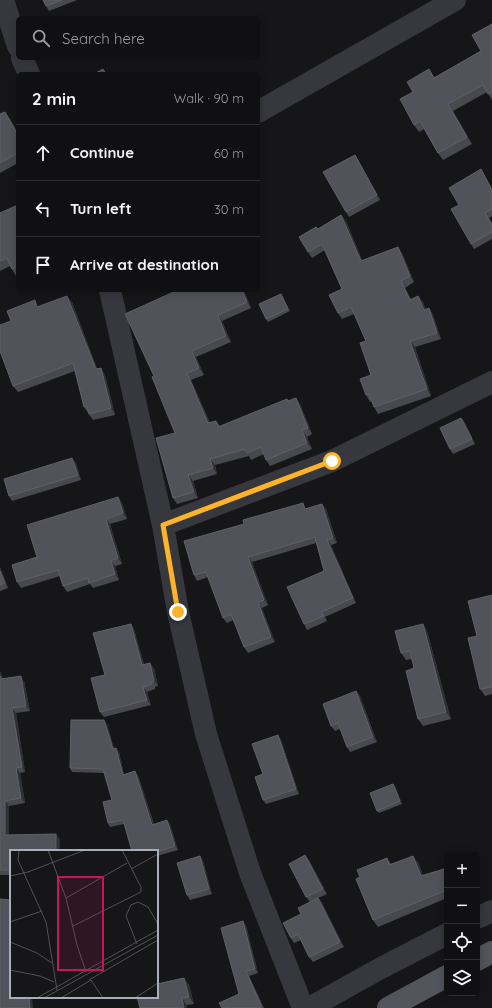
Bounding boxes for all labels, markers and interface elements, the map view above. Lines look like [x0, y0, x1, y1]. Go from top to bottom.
search box [16, 16, 260, 60]
icon: search [30, 27, 52, 49]
text: Search here [62, 29, 145, 48]
text: 2 min [32, 88, 76, 109]
text: Walk · 90 m [174, 90, 244, 106]
icon: ahead [32, 142, 54, 164]
text: Continue [70, 143, 134, 162]
text: 60 m [214, 145, 244, 161]
icon: left [32, 198, 54, 220]
text: Turn left [70, 199, 132, 218]
text: 30 m [214, 201, 244, 217]
icon: arrive [32, 254, 54, 276]
text: Arrive at destination [70, 255, 219, 274]
route start [323, 452, 341, 470]
route end [169, 603, 187, 621]
inset map [10, 850, 158, 998]
map controls [444, 852, 480, 996]
button: + [444, 852, 480, 888]
button: − [444, 888, 480, 924]
button: locate [444, 924, 480, 960]
button: layers [444, 960, 480, 996]

